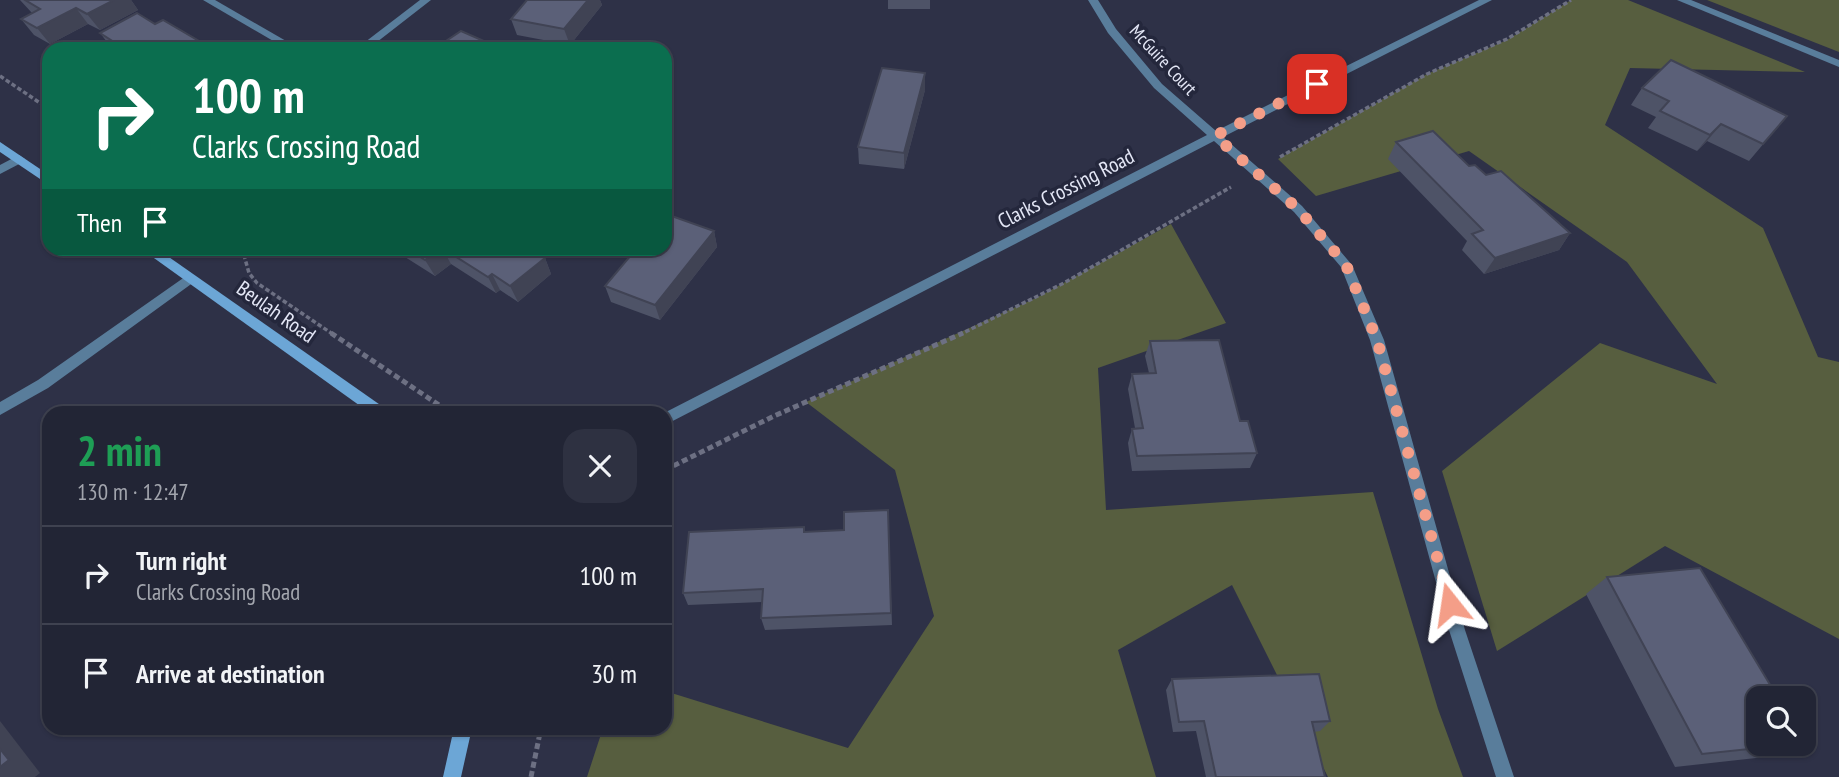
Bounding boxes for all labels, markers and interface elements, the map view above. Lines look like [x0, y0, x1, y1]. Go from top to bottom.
street label: McGuire Court [1125, 20, 1202, 100]
pin [1287, 54, 1347, 114]
text: 100 m [192, 63, 305, 127]
icon: arrive [1298, 65, 1336, 103]
icon: right [77, 70, 168, 161]
text: Clarks Crossing Road [192, 125, 420, 167]
street label: Clarks Crossing Road [993, 143, 1139, 235]
icon: arrive [136, 203, 174, 241]
text: Then [77, 206, 122, 239]
street label: Beulah Road [231, 275, 321, 349]
text: 2 min [77, 423, 162, 478]
button: close [563, 429, 637, 503]
text: 130 m · 12:47 [77, 477, 189, 506]
text: Turn right [136, 544, 227, 577]
icon: right [77, 556, 115, 594]
text: 100 m [579, 559, 637, 592]
position arrow [1413, 567, 1487, 641]
text: Clarks Crossing Road [136, 577, 300, 606]
icon: arrive [77, 654, 115, 692]
text: Arrive at destination [136, 657, 325, 690]
text: 30 m [591, 657, 637, 690]
map controls [1746, 686, 1816, 756]
button: search [1746, 686, 1816, 756]

